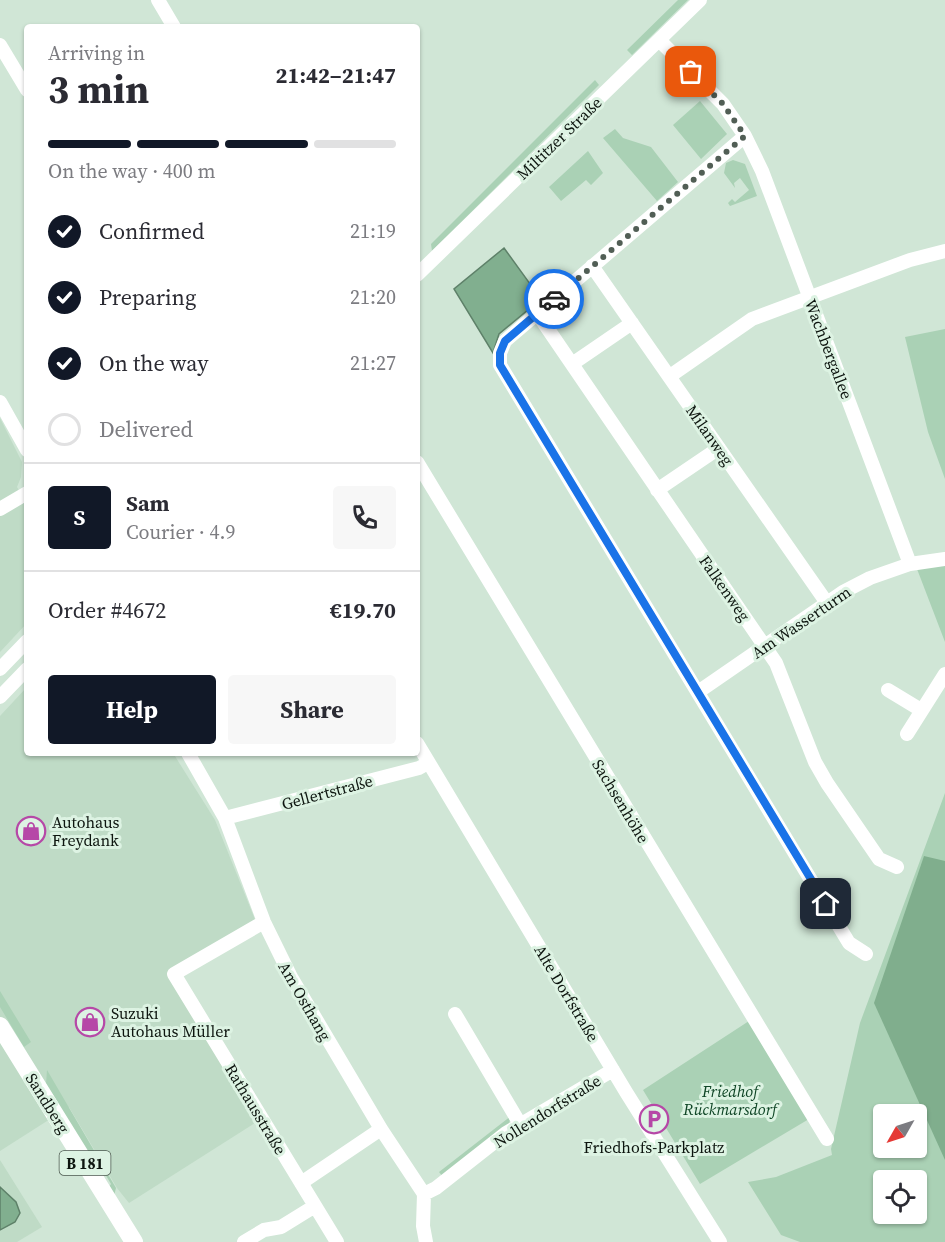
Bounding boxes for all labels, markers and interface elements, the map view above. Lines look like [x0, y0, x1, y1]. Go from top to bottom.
text: Arriving in [48, 39, 145, 67]
pin [665, 46, 716, 97]
icon: bag [674, 55, 707, 88]
text: 21:42–21:47 [276, 60, 396, 90]
text: 3 min [48, 63, 149, 116]
street label: Miltitzer Straße [512, 92, 606, 184]
text: On the way · 400 m [48, 157, 215, 185]
icon: check [48, 215, 81, 248]
text: Confirmed [99, 216, 204, 246]
text: 21:19 [350, 217, 396, 245]
courier [524, 269, 584, 329]
icon: check [48, 281, 81, 314]
text: Preparing [99, 282, 196, 312]
text: 21:20 [350, 283, 396, 311]
icon: car [538, 283, 571, 316]
street label: Wachbergallee [800, 296, 858, 402]
icon: check [48, 347, 81, 380]
text: On the way [99, 348, 208, 378]
text: 21:27 [350, 349, 396, 377]
street label: Milanweg [681, 400, 739, 470]
text: Delivered [99, 414, 193, 444]
button: phone [333, 486, 396, 549]
text: Sam [126, 488, 170, 518]
text: S [74, 502, 85, 532]
text: Courier · 4.9 [126, 518, 235, 546]
street label: Falkenweg [694, 551, 756, 625]
street label: Am Wasserturm [747, 581, 855, 663]
text: Order #4672 [48, 595, 166, 625]
text: €19.70 [330, 595, 396, 625]
button: Help [48, 675, 216, 744]
button: Share [228, 675, 396, 744]
street label: Sachsenhöhe [587, 755, 655, 847]
street label: Gellertstraße [279, 769, 375, 815]
place label: Autohaus Freydank [52, 811, 120, 851]
shop icon: Autohaus Freydank [15, 815, 47, 847]
pin [800, 878, 851, 929]
icon: home [809, 887, 842, 920]
street label: Alte Dorfstraße [529, 940, 605, 1046]
street label: Am Osthang [274, 957, 336, 1045]
place label: Suzuki Autohaus Müller [111, 1002, 230, 1042]
shop icon: Suzuki Autohaus Müller [74, 1006, 106, 1038]
street label: Rathausstraße [220, 1059, 292, 1159]
street label: Sandberg [21, 1069, 75, 1137]
street label: Nollendorfstraße [489, 1069, 605, 1153]
park label: Friedhof Rückmarsdorf [682, 1080, 780, 1120]
parking icon: Friedhofs-Parkplatz [638, 1103, 670, 1135]
north arrow [873, 1104, 927, 1158]
map controls [873, 1104, 927, 1224]
place label: Friedhofs-Parkplatz [584, 1136, 724, 1158]
road number: B 181 [60, 1151, 110, 1175]
button: locate [873, 1170, 927, 1224]

